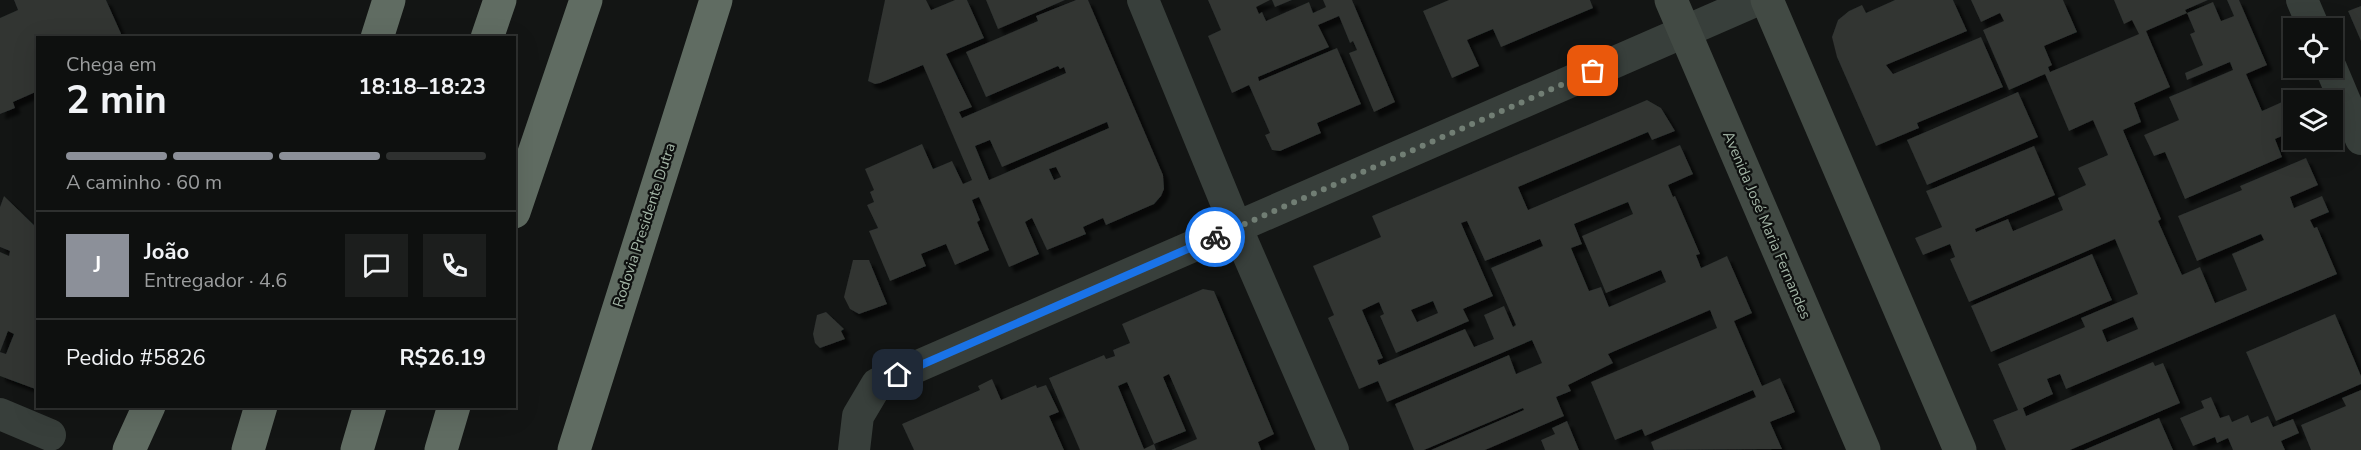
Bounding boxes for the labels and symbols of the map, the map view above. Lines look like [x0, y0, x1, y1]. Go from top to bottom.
pin [1567, 45, 1618, 96]
street label: Avenida José Maria Fernandes [1718, 128, 1816, 322]
street label: Rodovia Presidente Dutra [608, 140, 680, 310]
courier [1185, 207, 1245, 267]
pin [872, 349, 923, 400]

